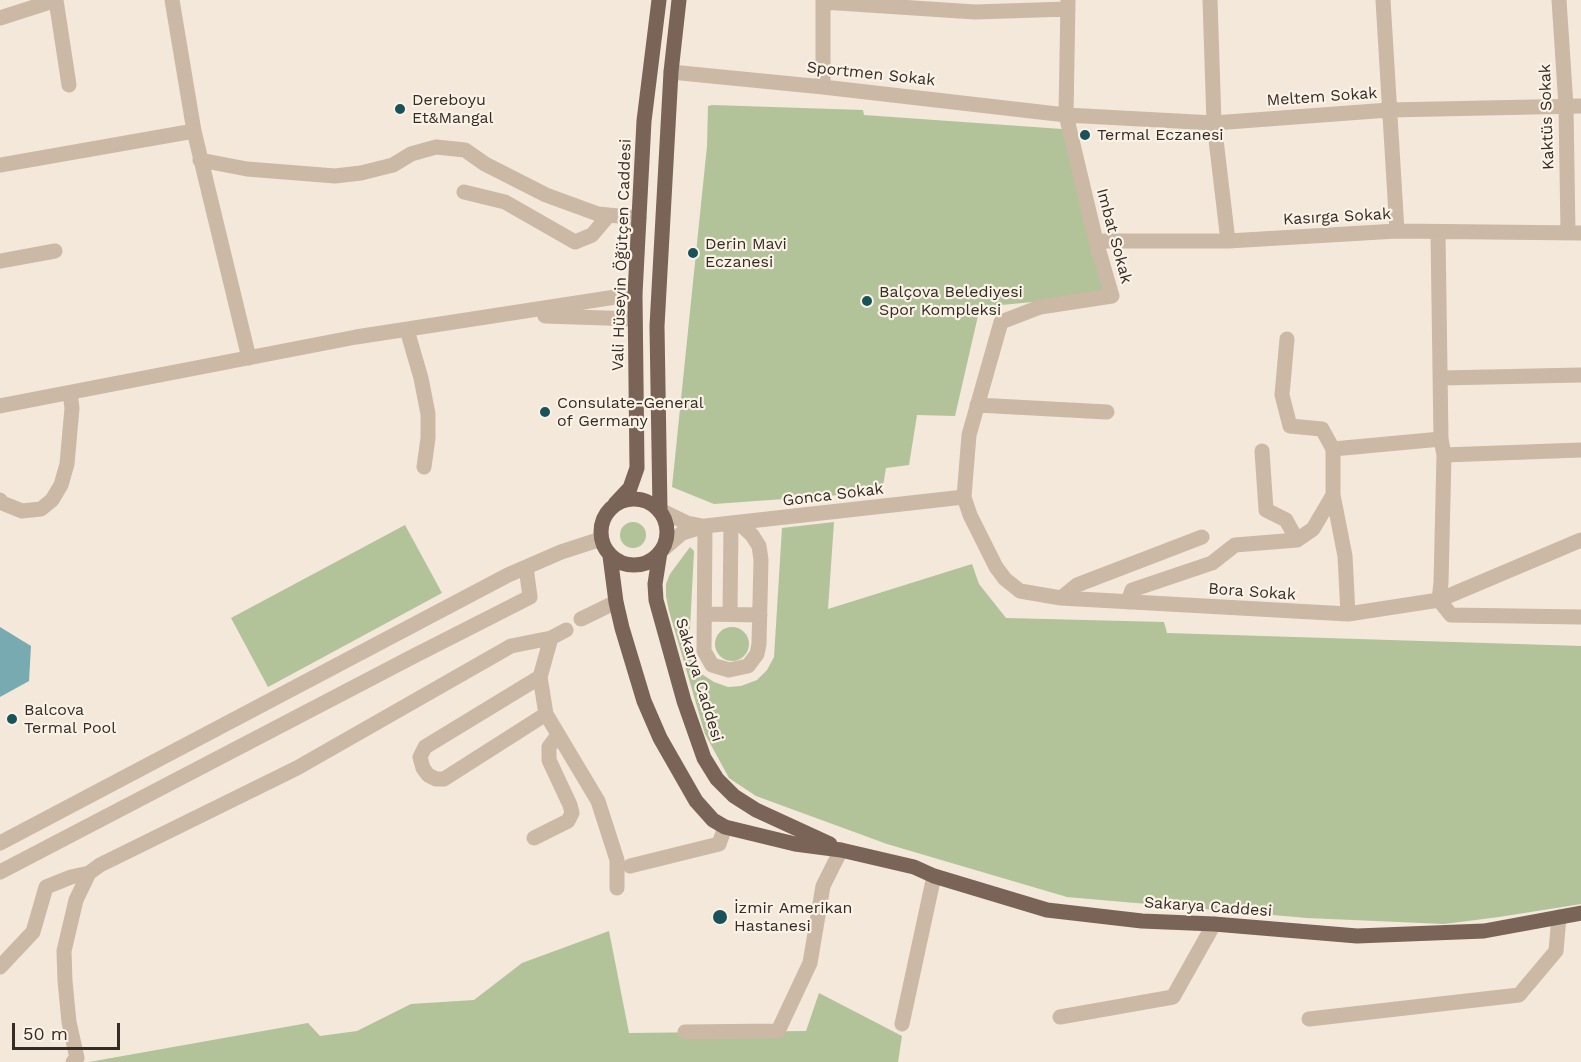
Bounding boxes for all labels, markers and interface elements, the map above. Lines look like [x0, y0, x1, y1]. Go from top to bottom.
street label: Sportmen Sokak [806, 58, 936, 90]
street label: Kaktüs Sokak [1536, 64, 1558, 170]
street label: Meltem Sokak [1266, 84, 1378, 110]
place label: Dereboyu Et&Mangal [412, 90, 493, 128]
marker: Dereboyu Et&Mangal [393, 102, 407, 116]
place label: Termal Eczanesi [1097, 125, 1224, 145]
marker: Termal Eczanesi [1078, 128, 1092, 142]
street label: Vali Hüseyin Öğütçen Caddesi [608, 139, 636, 371]
street label: Imbat Sokak [1092, 186, 1136, 286]
street label: Kasırga Sokak [1283, 205, 1391, 229]
place label: Derin Mavi Eczanesi [705, 234, 787, 272]
marker: Derin Mavi Eczanesi [686, 246, 700, 260]
place label: Balçova Belediyesi Spor Kompleksi [879, 282, 1023, 320]
marker: Balçova Belediyesi Spor Kompleksi [860, 294, 874, 308]
place label: Consulate-General of Germany [557, 393, 704, 431]
marker: Consulate-General of Germany [538, 405, 552, 419]
street label: Gonca Sokak [781, 479, 885, 511]
street label: Bora Sokak [1208, 579, 1296, 605]
street label: Sakarya Caddesi [671, 616, 727, 744]
place label: Balcova Termal Pool [24, 700, 116, 738]
marker: Balcova Termal Pool [5, 712, 19, 726]
street label: Sakarya Caddesi [1143, 893, 1273, 921]
place label: İzmir Amerikan Hastanesi [734, 898, 852, 936]
marker: İzmir Amerikan Hastanesi [711, 908, 729, 926]
scale bar [15, 1011, 123, 1049]
text: 50 m [23, 1023, 68, 1044]

